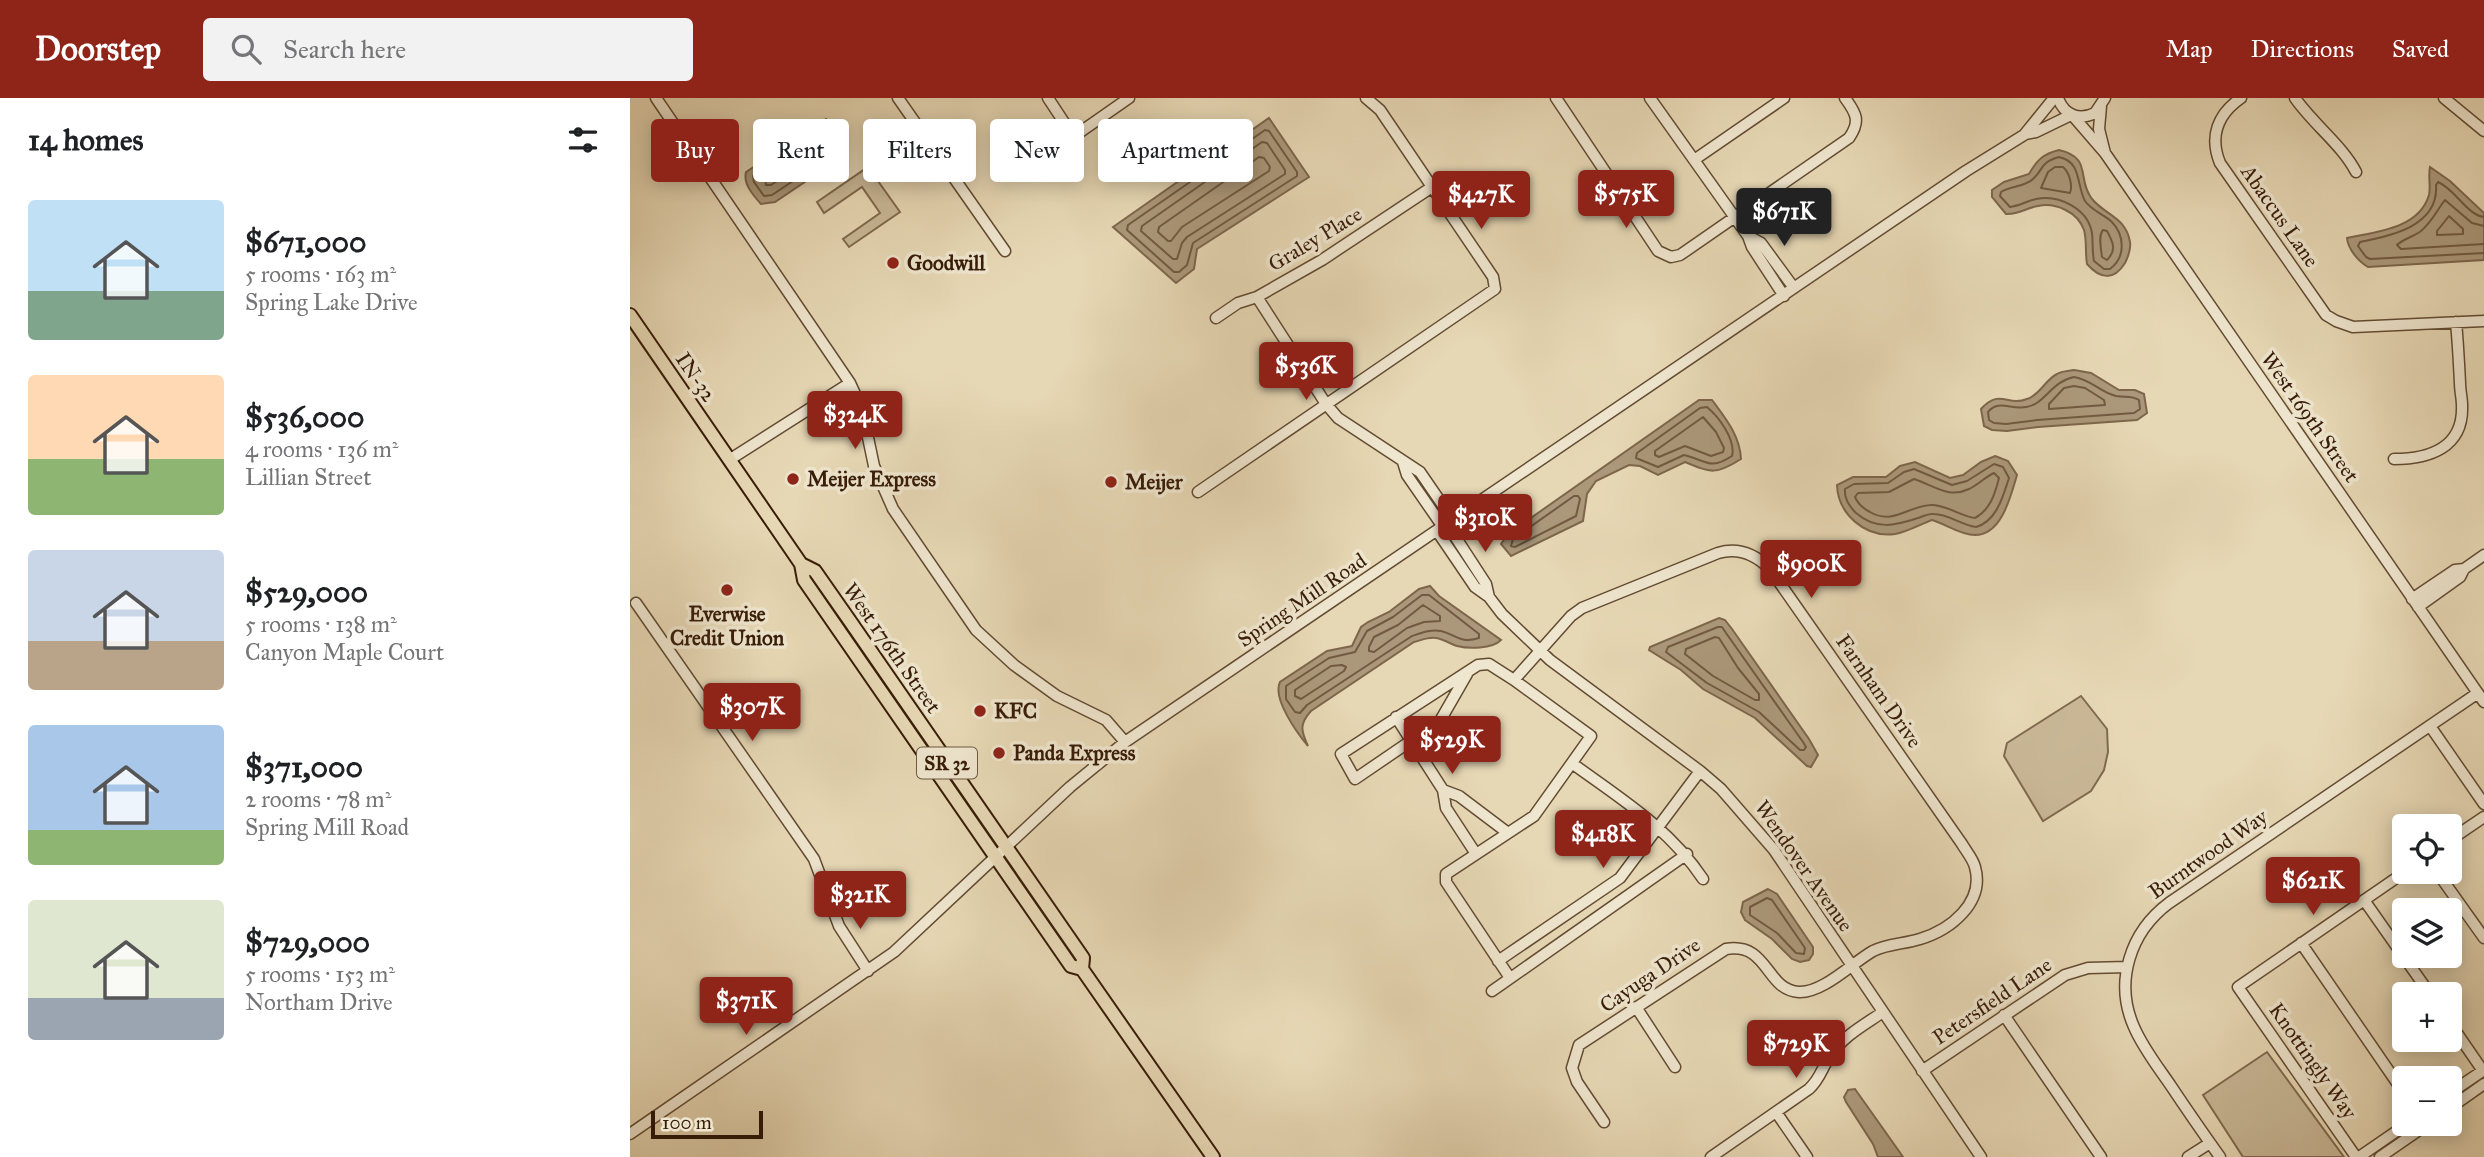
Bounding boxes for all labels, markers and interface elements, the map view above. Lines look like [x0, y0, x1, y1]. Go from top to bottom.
search box [203, 18, 693, 81]
text: Doorstep [35, 29, 161, 69]
icon: search [227, 30, 265, 68]
text: Search here [283, 33, 406, 65]
text: Map [2166, 34, 2213, 64]
text: Directions [2251, 34, 2354, 64]
text: Saved [2392, 34, 2449, 64]
chip: Buy [651, 119, 739, 182]
chip: Rent [753, 119, 849, 182]
chip: Filters [863, 119, 976, 182]
chip: New [990, 119, 1084, 182]
chip: Apartment [1098, 119, 1253, 182]
icon: filters [564, 121, 602, 159]
text: 14 homes [28, 122, 143, 158]
street label: Abaccus Lane [2235, 159, 2325, 272]
pin: $575K [1577, 170, 1675, 230]
pin: $427K [1432, 172, 1530, 231]
text: $575K [1594, 179, 1658, 207]
text: $427K [1448, 180, 1514, 208]
pin: $671K [1735, 188, 1833, 248]
text: $671K [1752, 197, 1816, 225]
street label: Graley Place [1263, 201, 1367, 277]
text: $671,000 [245, 224, 366, 260]
icon: home [84, 228, 168, 312]
place label: Goodwill [907, 250, 987, 276]
marker: Goodwill [885, 255, 901, 271]
text: 5 rooms · 163 m² [245, 260, 396, 288]
text: Spring Lake Drive [245, 288, 418, 316]
pin: $536K [1257, 342, 1355, 402]
street label: IN-32 [670, 347, 722, 407]
street label: West 169th Street [2255, 347, 2365, 488]
text: $536K [1275, 351, 1337, 379]
pin: $324K [806, 392, 904, 451]
text: $536,000 [245, 399, 364, 435]
text: $324K [823, 400, 887, 428]
icon: home [84, 403, 168, 487]
text: 4 rooms · 136 m² [245, 435, 398, 463]
text: Lillian Street [245, 463, 371, 491]
place label: Meijer Express [807, 466, 936, 492]
place label: Meijer [1125, 469, 1184, 495]
marker: Meijer Express [785, 471, 801, 487]
marker: Meijer [1103, 474, 1119, 490]
pin: $310K [1436, 494, 1534, 554]
text: $310K [1454, 503, 1516, 531]
pin: $900K [1762, 540, 1860, 600]
street label: Spring Mill Road [1233, 547, 1372, 653]
text: $900K [1776, 549, 1846, 577]
text: $529,000 [245, 574, 368, 610]
icon: home [84, 578, 168, 662]
street label: West 176th Street [837, 578, 947, 719]
marker: Everwise Credit Union [719, 582, 735, 598]
place label: Everwise Credit Union [670, 601, 785, 651]
text: 5 rooms · 138 m² [245, 610, 397, 638]
street label: Farnham Drive [1830, 629, 1928, 753]
text: Canyon Maple Court [245, 638, 444, 666]
pin: $307K [703, 684, 801, 743]
text: $307K [720, 692, 784, 720]
place label: KFC [994, 698, 1037, 724]
marker: KFC [972, 703, 988, 719]
pin: $529K [1403, 716, 1501, 776]
text: $529K [1420, 725, 1484, 753]
place label: Panda Express [1013, 740, 1136, 766]
marker: Panda Express [991, 745, 1007, 761]
road number: SR 32 [917, 748, 977, 778]
text: $371,000 [245, 749, 363, 785]
icon: home [84, 753, 168, 837]
text: 2 rooms · 78 m² [245, 785, 391, 813]
street label: Wendover Avenue [1749, 795, 1859, 937]
street label: Burntwood Way [2144, 803, 2273, 905]
pin: $418K [1554, 810, 1652, 870]
text: Spring Mill Road [245, 813, 409, 841]
map controls [2392, 814, 2462, 1136]
button: locate [2392, 814, 2462, 884]
text: $418K [1571, 819, 1635, 847]
pin: $621K [2264, 858, 2362, 917]
text: $621K [2282, 866, 2344, 894]
pin: $321K [811, 872, 909, 931]
text: $321K [830, 880, 890, 908]
button: layers [2392, 898, 2462, 968]
text: $729,000 [245, 924, 370, 960]
icon: home [84, 928, 168, 1012]
street label: Cayuga Drive [1595, 932, 1705, 1018]
street label: Petersfield Lane [1928, 951, 2057, 1050]
text: 5 rooms · 153 m² [245, 960, 395, 988]
pin: $371K [697, 978, 795, 1037]
button: + [2392, 982, 2462, 1052]
text: $371K [716, 986, 776, 1014]
text: Northam Drive [245, 988, 393, 1016]
street label: Knottingly Way [2263, 998, 2363, 1125]
pin: $729K [1747, 1020, 1845, 1080]
text: $729K [1763, 1029, 1829, 1057]
button: − [2392, 1066, 2462, 1136]
scale bar [651, 1108, 763, 1140]
text: 100 m [662, 1111, 712, 1134]

